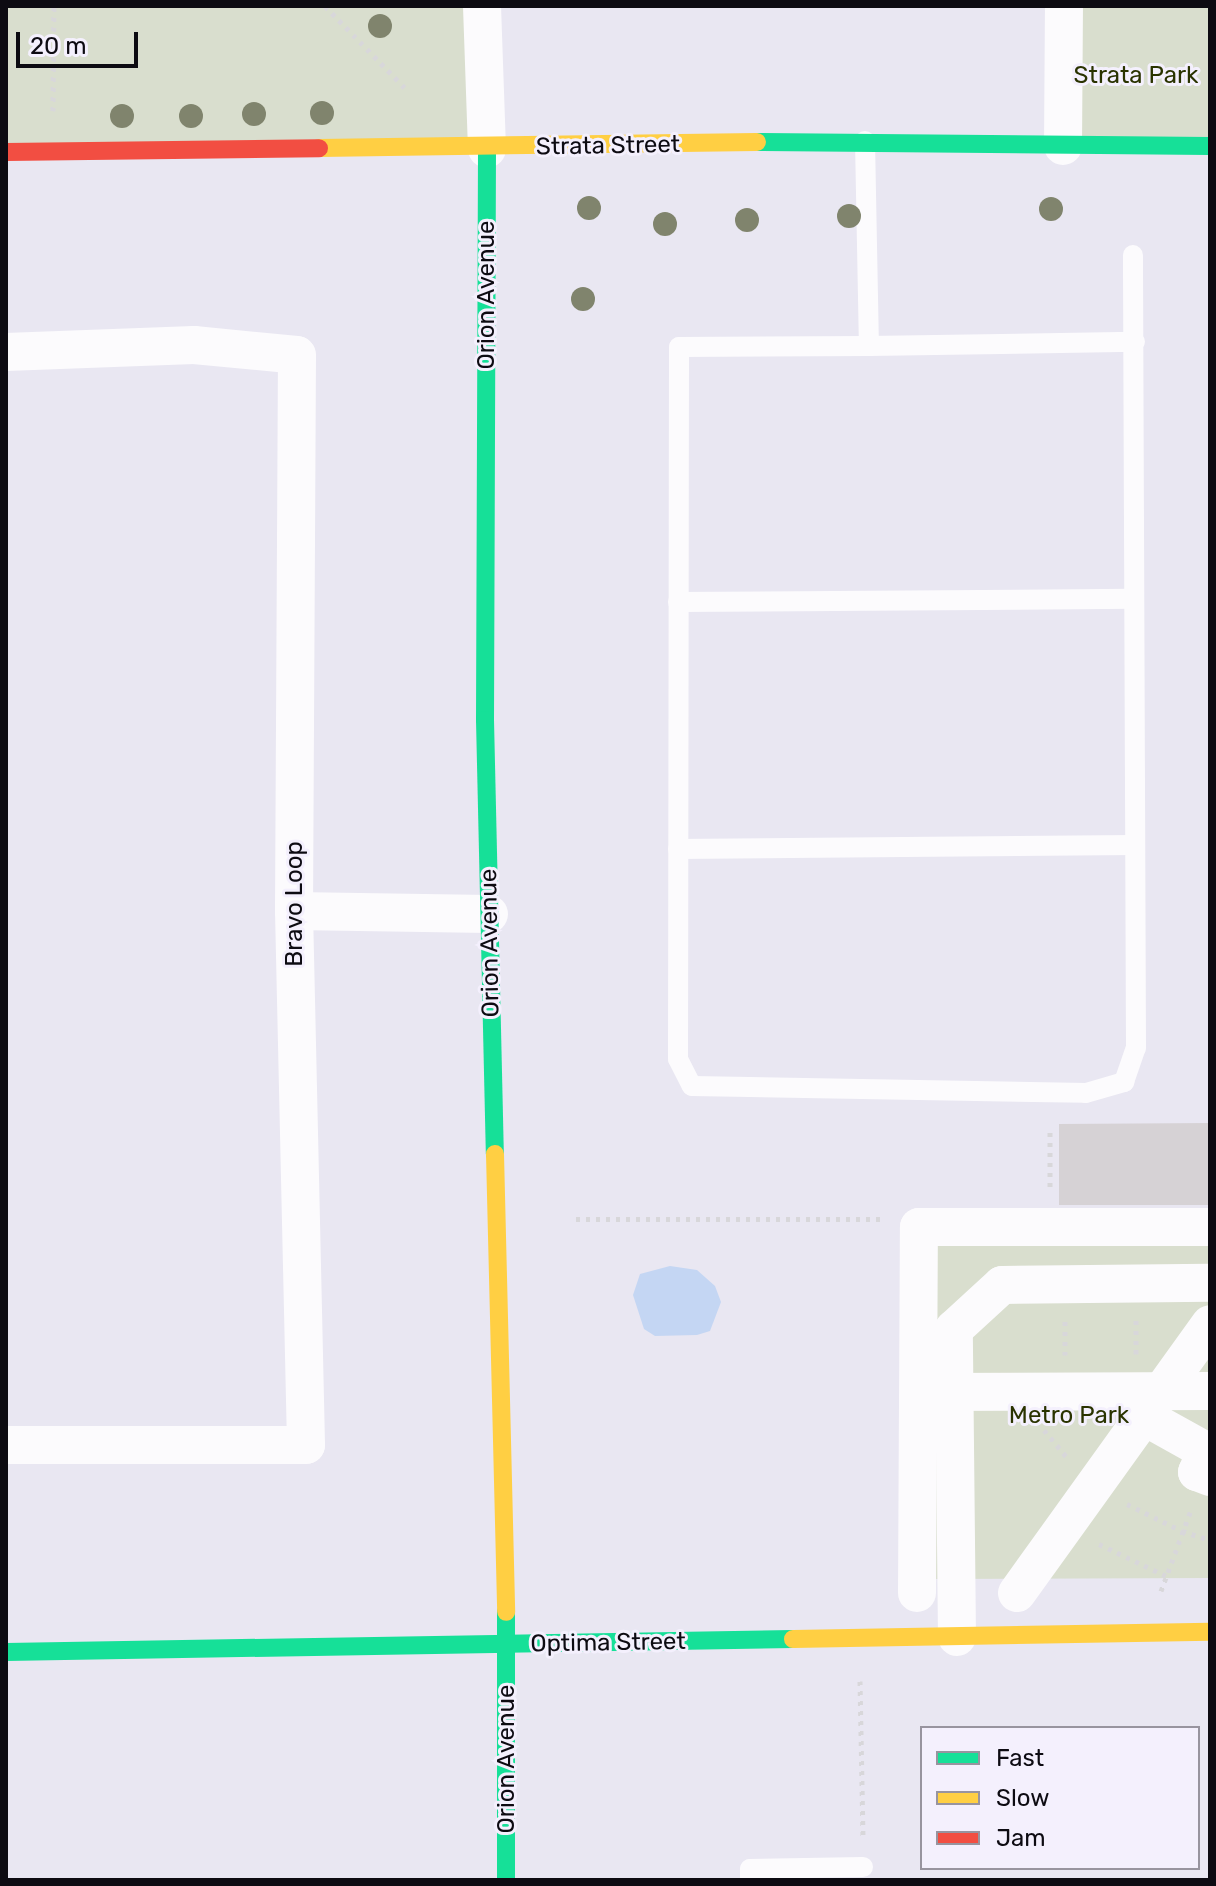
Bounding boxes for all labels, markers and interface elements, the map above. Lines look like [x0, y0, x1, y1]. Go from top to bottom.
scale bar [20, 16, 142, 66]
text: 20 m [30, 32, 87, 60]
park label: Strata Park [1074, 62, 1198, 90]
street label: Strata Street [536, 130, 680, 162]
street label: Orion Avenue [473, 220, 501, 370]
street label: Bravo Loop [281, 841, 309, 967]
street label: Orion Avenue [474, 868, 506, 1018]
park label: Metro Park [1009, 1402, 1129, 1430]
street label: Optima Street [530, 1627, 686, 1659]
street label: Orion Avenue [493, 1684, 521, 1834]
legend [920, 1726, 1200, 1870]
text: Fast [996, 1744, 1044, 1772]
text: Slow [996, 1784, 1049, 1812]
text: Jam [996, 1824, 1046, 1852]

